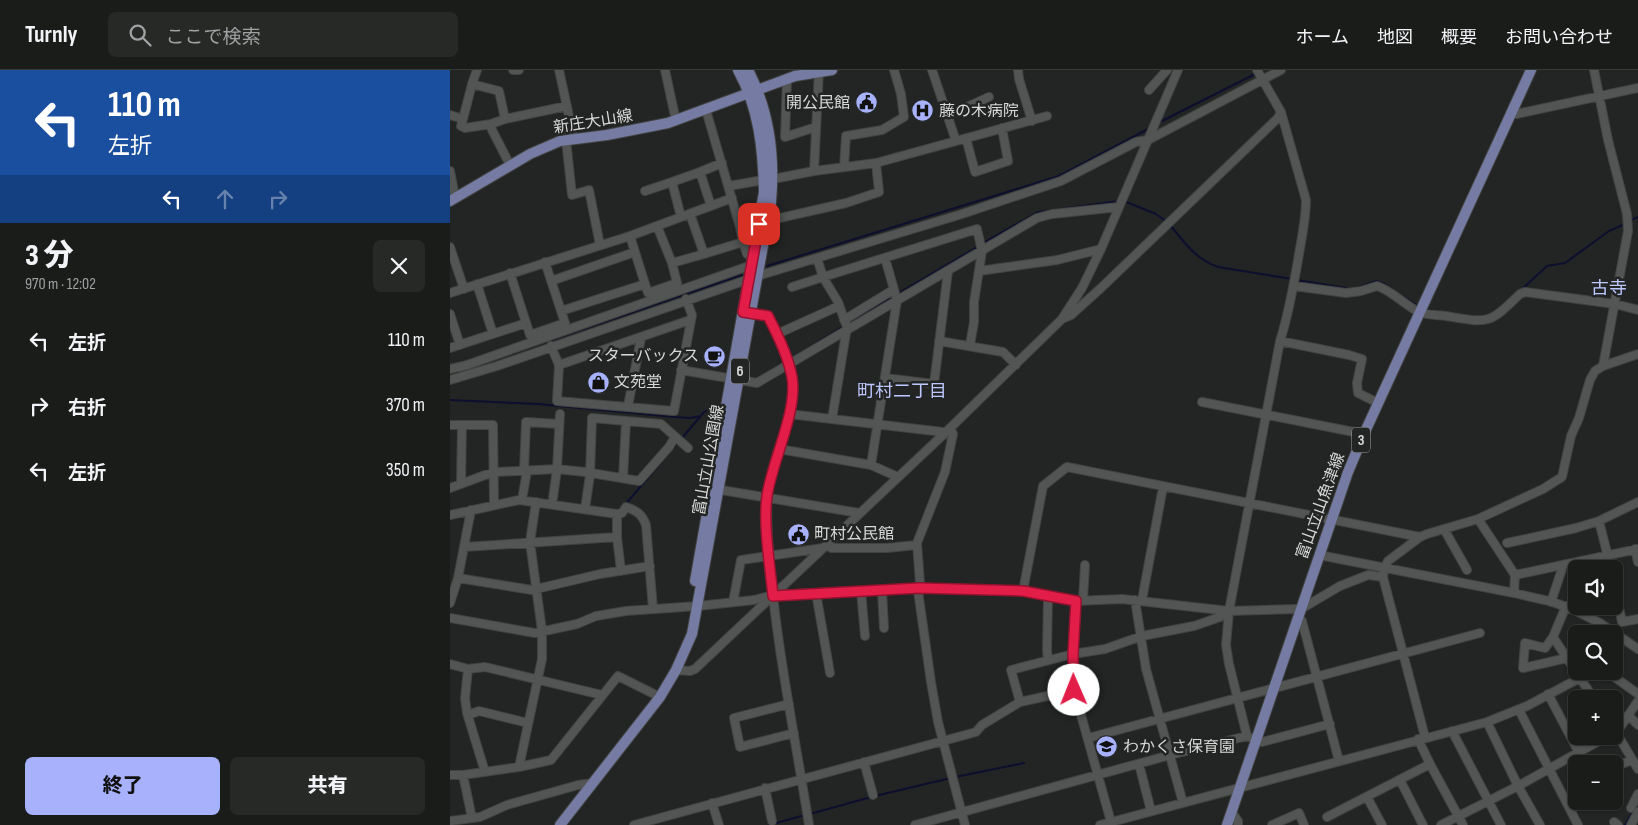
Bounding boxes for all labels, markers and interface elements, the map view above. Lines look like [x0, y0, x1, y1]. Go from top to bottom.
search box [108, 12, 458, 57]
text: Turnly [25, 20, 78, 49]
icon: search [126, 21, 154, 49]
text: ここで検索 [166, 26, 261, 49]
text: ホーム [1296, 27, 1349, 48]
text: 地図 [1377, 27, 1413, 48]
text: 概要 [1441, 27, 1477, 48]
text: お問い合わせ [1505, 27, 1613, 48]
text: 110 m [108, 84, 181, 127]
icon: left [25, 90, 90, 155]
public building icon: 開公民館 [854, 91, 878, 115]
place label: 開公民館 [786, 94, 850, 113]
hospital icon: 藤の木病院 [911, 99, 935, 123]
place label: 藤の木病院 [939, 102, 1019, 121]
street label: 新庄大山線 [552, 106, 634, 138]
text: 左折 [108, 133, 152, 160]
icon: left [158, 185, 186, 213]
icon: ahead [211, 185, 239, 213]
icon: right [264, 185, 292, 213]
pin [738, 203, 780, 245]
icon: arrive [745, 210, 773, 238]
text: 3 分 [25, 238, 73, 274]
button: close [373, 240, 425, 292]
text: 970 m · 12:02 [25, 275, 96, 294]
district label: 古寺 [1591, 278, 1627, 299]
icon: left [25, 327, 53, 355]
text: 110 m [388, 329, 425, 352]
text: 左折 [68, 332, 106, 355]
cafe icon: スターバックス [703, 344, 727, 368]
place label: スターバックス [588, 347, 699, 366]
road number: 6 [731, 358, 749, 384]
shop icon: 文苑堂 [586, 370, 610, 394]
place label: 文苑堂 [614, 373, 662, 392]
district label: 町村二丁目 [857, 381, 947, 402]
icon: right [25, 392, 53, 420]
text: 370 m [386, 394, 425, 417]
text: 右折 [68, 397, 106, 420]
street label: 富山立山公園線 [690, 403, 728, 517]
road number: 3 [1352, 428, 1370, 452]
street label: 富山立山魚津線 [1292, 450, 1349, 562]
icon: left [25, 457, 53, 485]
text: 350 m [386, 459, 425, 482]
text: 左折 [68, 462, 106, 485]
public building icon: 町村公民館 [786, 522, 810, 546]
place label: 町村公民館 [814, 525, 894, 544]
map controls [1568, 560, 1623, 810]
button: sound [1568, 560, 1623, 615]
button: search [1568, 625, 1623, 680]
position arrow [1047, 663, 1099, 715]
button: + [1568, 690, 1623, 745]
school or university icon: わかくさ保育園 [1095, 735, 1119, 759]
place label: わかくさ保育園 [1123, 738, 1235, 757]
button: − [1568, 755, 1623, 810]
button: 終了 [25, 757, 220, 815]
button: 共有 [230, 757, 425, 815]

